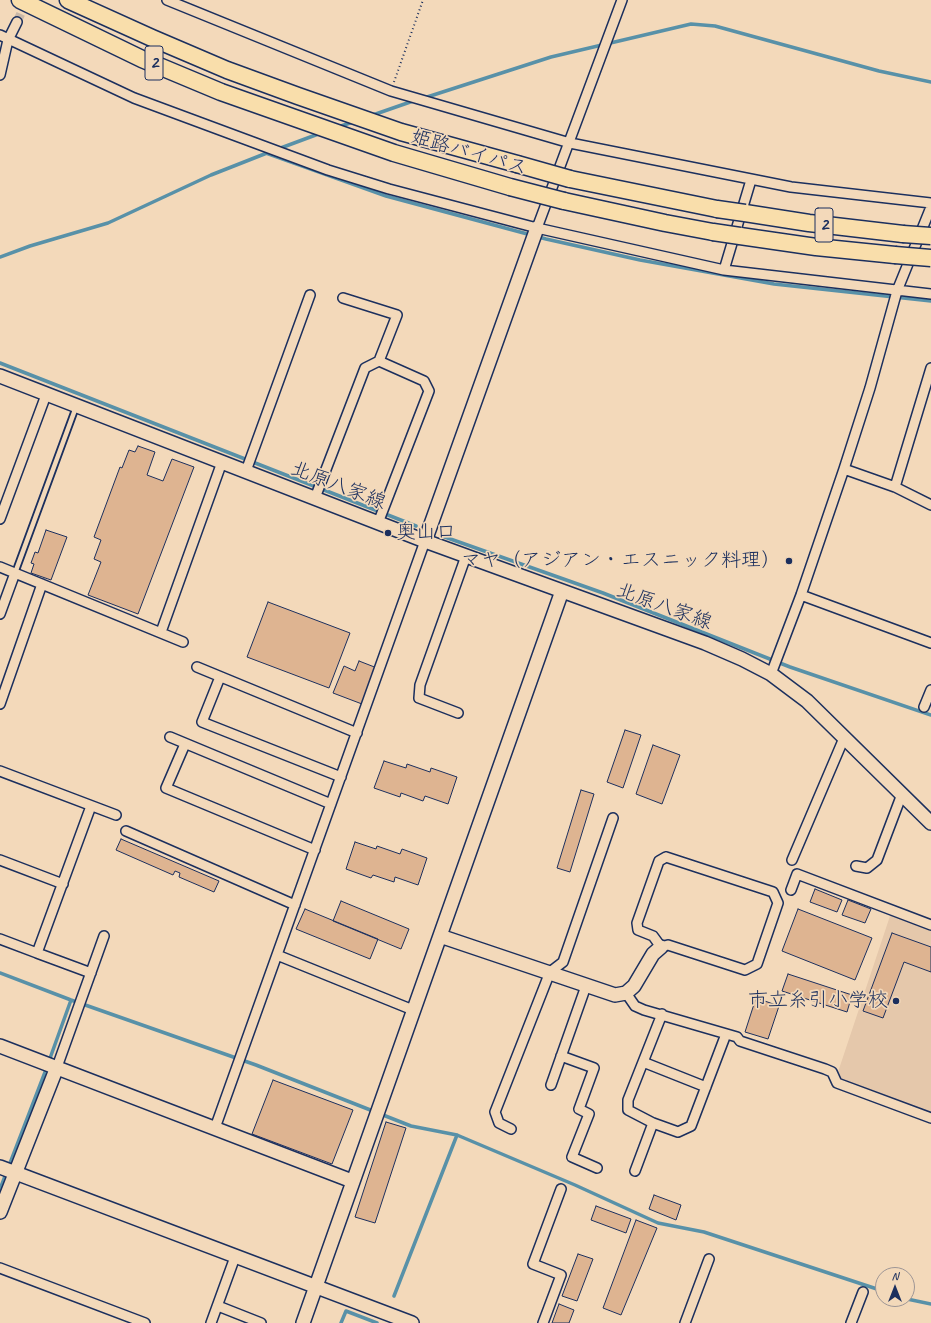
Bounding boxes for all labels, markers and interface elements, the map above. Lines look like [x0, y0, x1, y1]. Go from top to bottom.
road number: 2 [145, 46, 163, 80]
street label: 姫路バイパス [408, 125, 530, 181]
road number: 2 [815, 208, 833, 242]
street label: 北原八家線 [287, 457, 389, 515]
place label: 奥山口 [396, 521, 456, 545]
marker: 奥山口 [383, 528, 393, 538]
place label: マヤ（アジアン・エスニック料理） [461, 549, 781, 573]
marker: マヤ（アジアン・エスニック料理） [784, 556, 794, 566]
street label: 北原八家線 [613, 579, 715, 635]
place label: 市立糸引小学校 [748, 989, 888, 1013]
marker: 市立糸引小学校 [891, 996, 901, 1006]
north arrow [875, 1267, 915, 1307]
text: N [892, 1269, 898, 1283]

